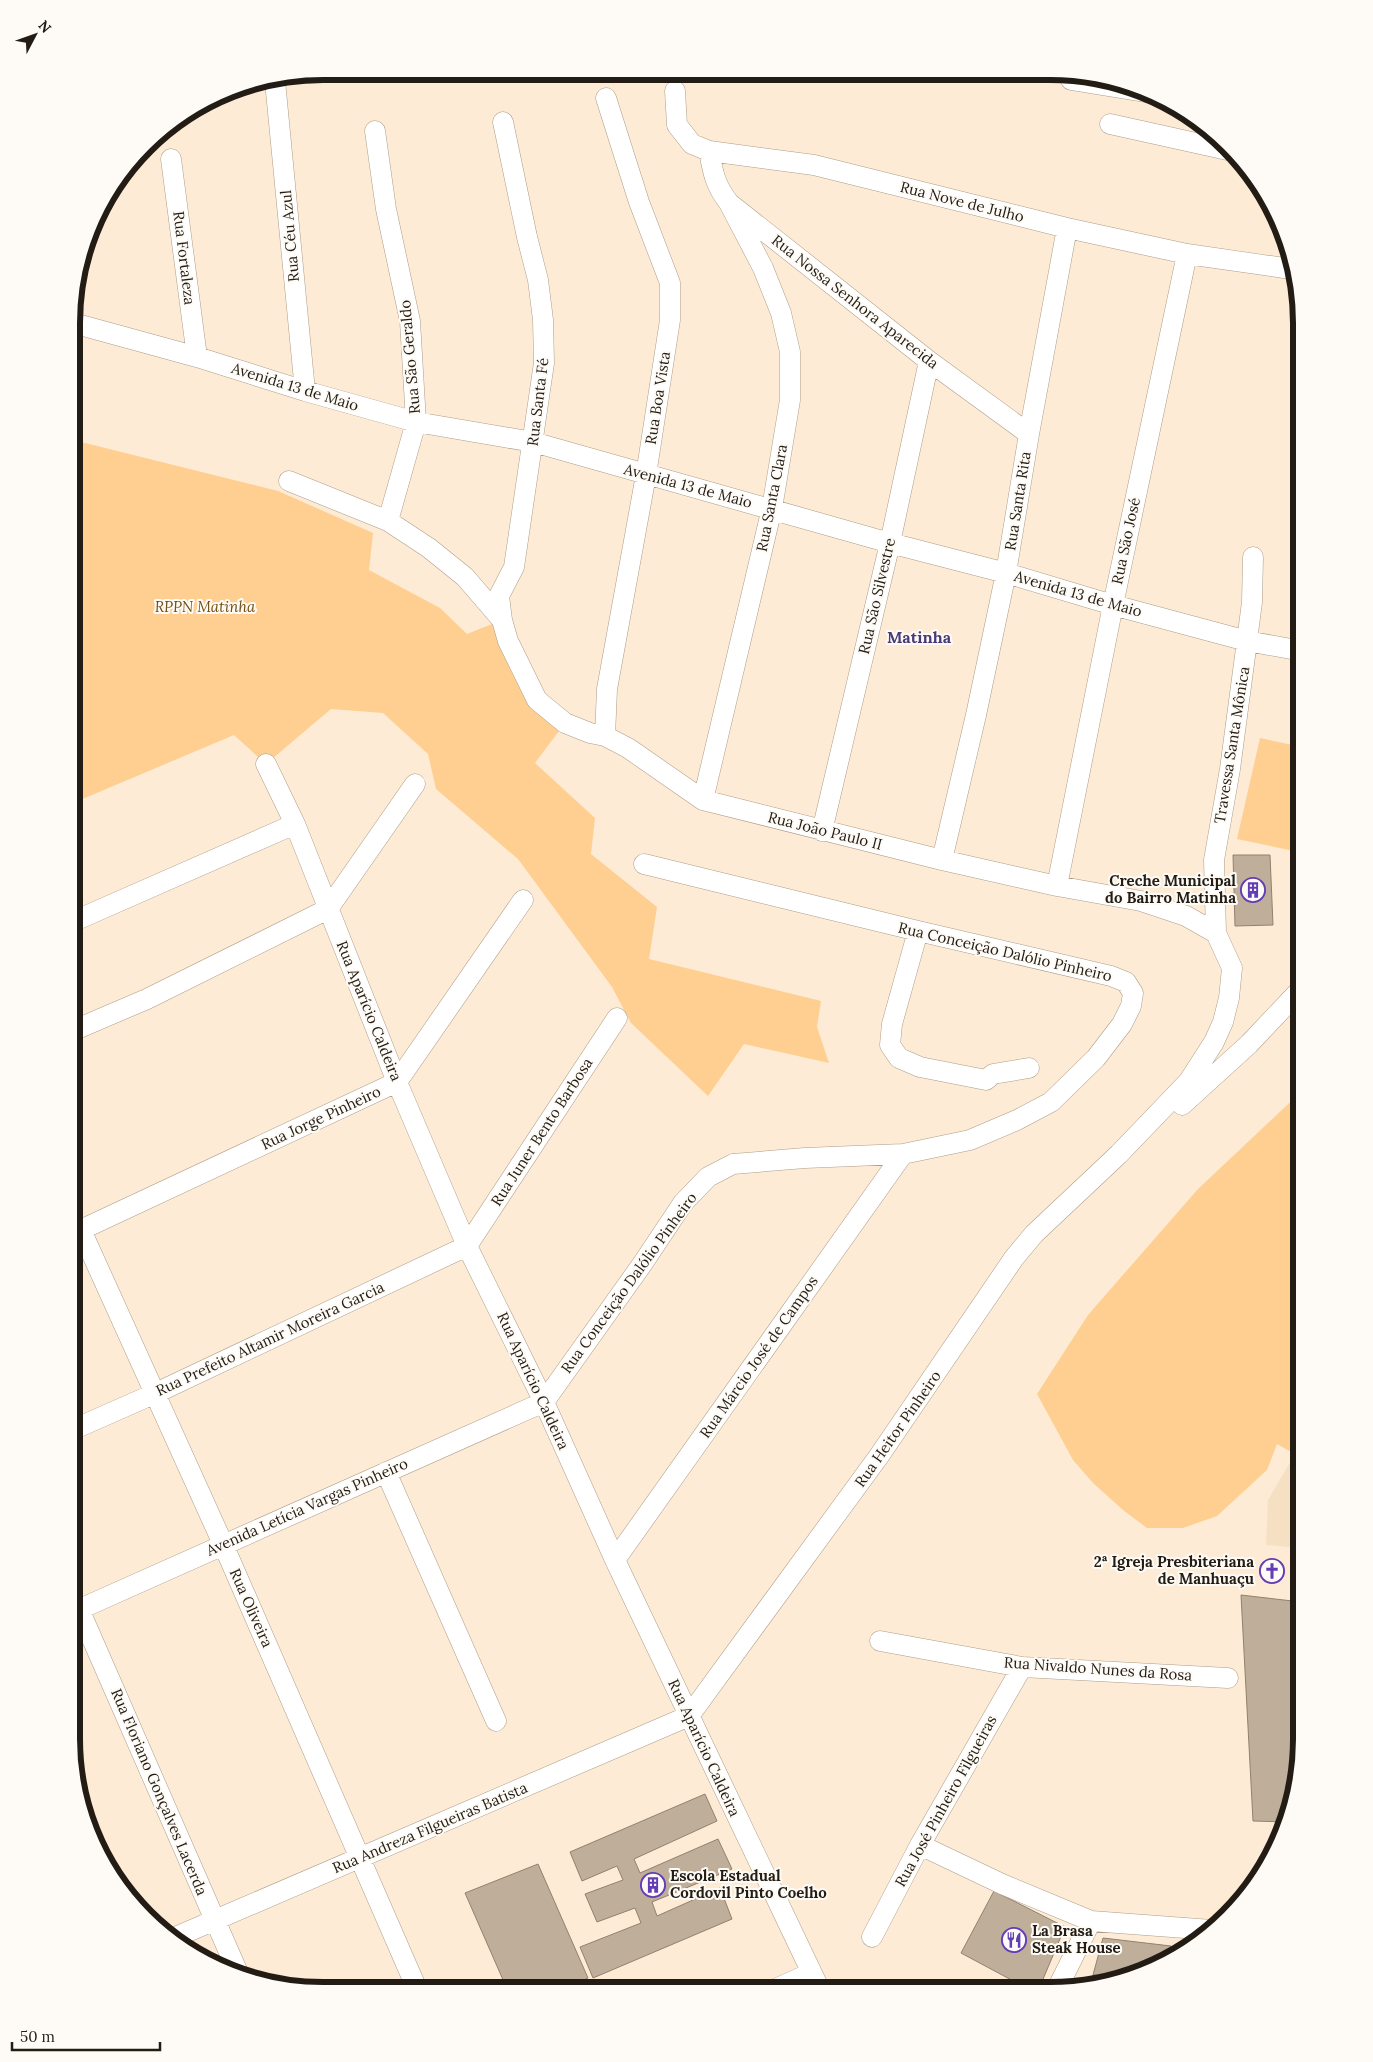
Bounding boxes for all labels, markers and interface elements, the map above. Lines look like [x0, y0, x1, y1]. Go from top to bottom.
north arrow [10, 10, 60, 60]
text: N [34, 16, 55, 37]
street label: Rua Nove de Julho [898, 177, 1026, 226]
street label: Rua Céu Azul [276, 189, 303, 283]
street label: Rua Fortaleza [169, 210, 200, 306]
street label: Rua Nossa Senhora Aparecida [768, 230, 943, 373]
street label: Rua São Geraldo [395, 299, 424, 415]
street label: Rua Boa Vista [641, 350, 674, 446]
street label: Rua Santa Fé [523, 357, 552, 447]
street label: Avenida 13 de Maio [228, 358, 361, 415]
street label: Rua Santa Clara [752, 442, 791, 553]
street label: Rua Santa Rita [1000, 450, 1035, 552]
street label: Avenida 13 de Maio [621, 459, 755, 512]
street label: Rua São José [1107, 496, 1144, 586]
street label: Rua São Silvestre [854, 536, 899, 656]
street label: Avenida 13 de Maio [1011, 566, 1144, 621]
park label: RPPN Matinha [155, 597, 256, 616]
district label: Matinha [887, 627, 952, 647]
street label: Travessa Santa Mônica [1210, 665, 1253, 825]
street label: Rua João Paulo II [766, 807, 884, 854]
place label: Creche Municipal do Bairro Matinha [1105, 871, 1236, 907]
building icon: Creche Municipal do Bairro Matinha [1240, 877, 1266, 903]
street label: Rua Conceição Dalólio Pinheiro [896, 918, 1114, 985]
street label: Rua Aparício Caldeira [333, 938, 406, 1084]
street label: Rua Juner Bento Barbosa [487, 1054, 597, 1209]
street label: Rua Jorge Pinheiro [258, 1081, 384, 1154]
street label: Rua Conceição Dalólio Pinheiro [557, 1188, 701, 1377]
street label: Rua Márcio José de Campos [695, 1272, 822, 1441]
street label: Rua Prefeito Altamir Moreira Garcia [153, 1277, 387, 1400]
street label: Rua Aparício Caldeira [493, 1309, 574, 1453]
street label: Rua Heitor Pinheiro [850, 1367, 945, 1491]
street label: Avenida Letícia Vargas Pinheiro [202, 1453, 411, 1560]
place label: 2ª Igreja Presbiteriana de Manhuaçu [1094, 1552, 1254, 1588]
church icon: 2ª Igreja Presbiteriana de Manhuaçu [1259, 1558, 1285, 1584]
street label: Rua Oliveira [226, 1565, 277, 1650]
street label: Rua Nivaldo Nunes da Rosa [1003, 1652, 1193, 1685]
street label: Rua Aparício Caldeira [664, 1676, 745, 1820]
street label: Rua Floriano Gonçalves Lacerda [107, 1686, 212, 1898]
street label: Rua José Pinheiro Filgueiras [890, 1712, 1001, 1890]
street label: Rua Andreza Filgueiras Batista [329, 1778, 530, 1877]
place label: Escola Estadual Cordovil Pinto Coelho [670, 1866, 827, 1902]
building icon: Escola Estadual Cordovil Pinto Coelho [640, 1872, 666, 1898]
place label: La Brasa Steak House [1032, 1921, 1121, 1957]
restaurant icon: La Brasa Steak House [1001, 1927, 1027, 1953]
scale bar [12, 2020, 160, 2052]
text: 50 m [20, 2027, 55, 2046]

